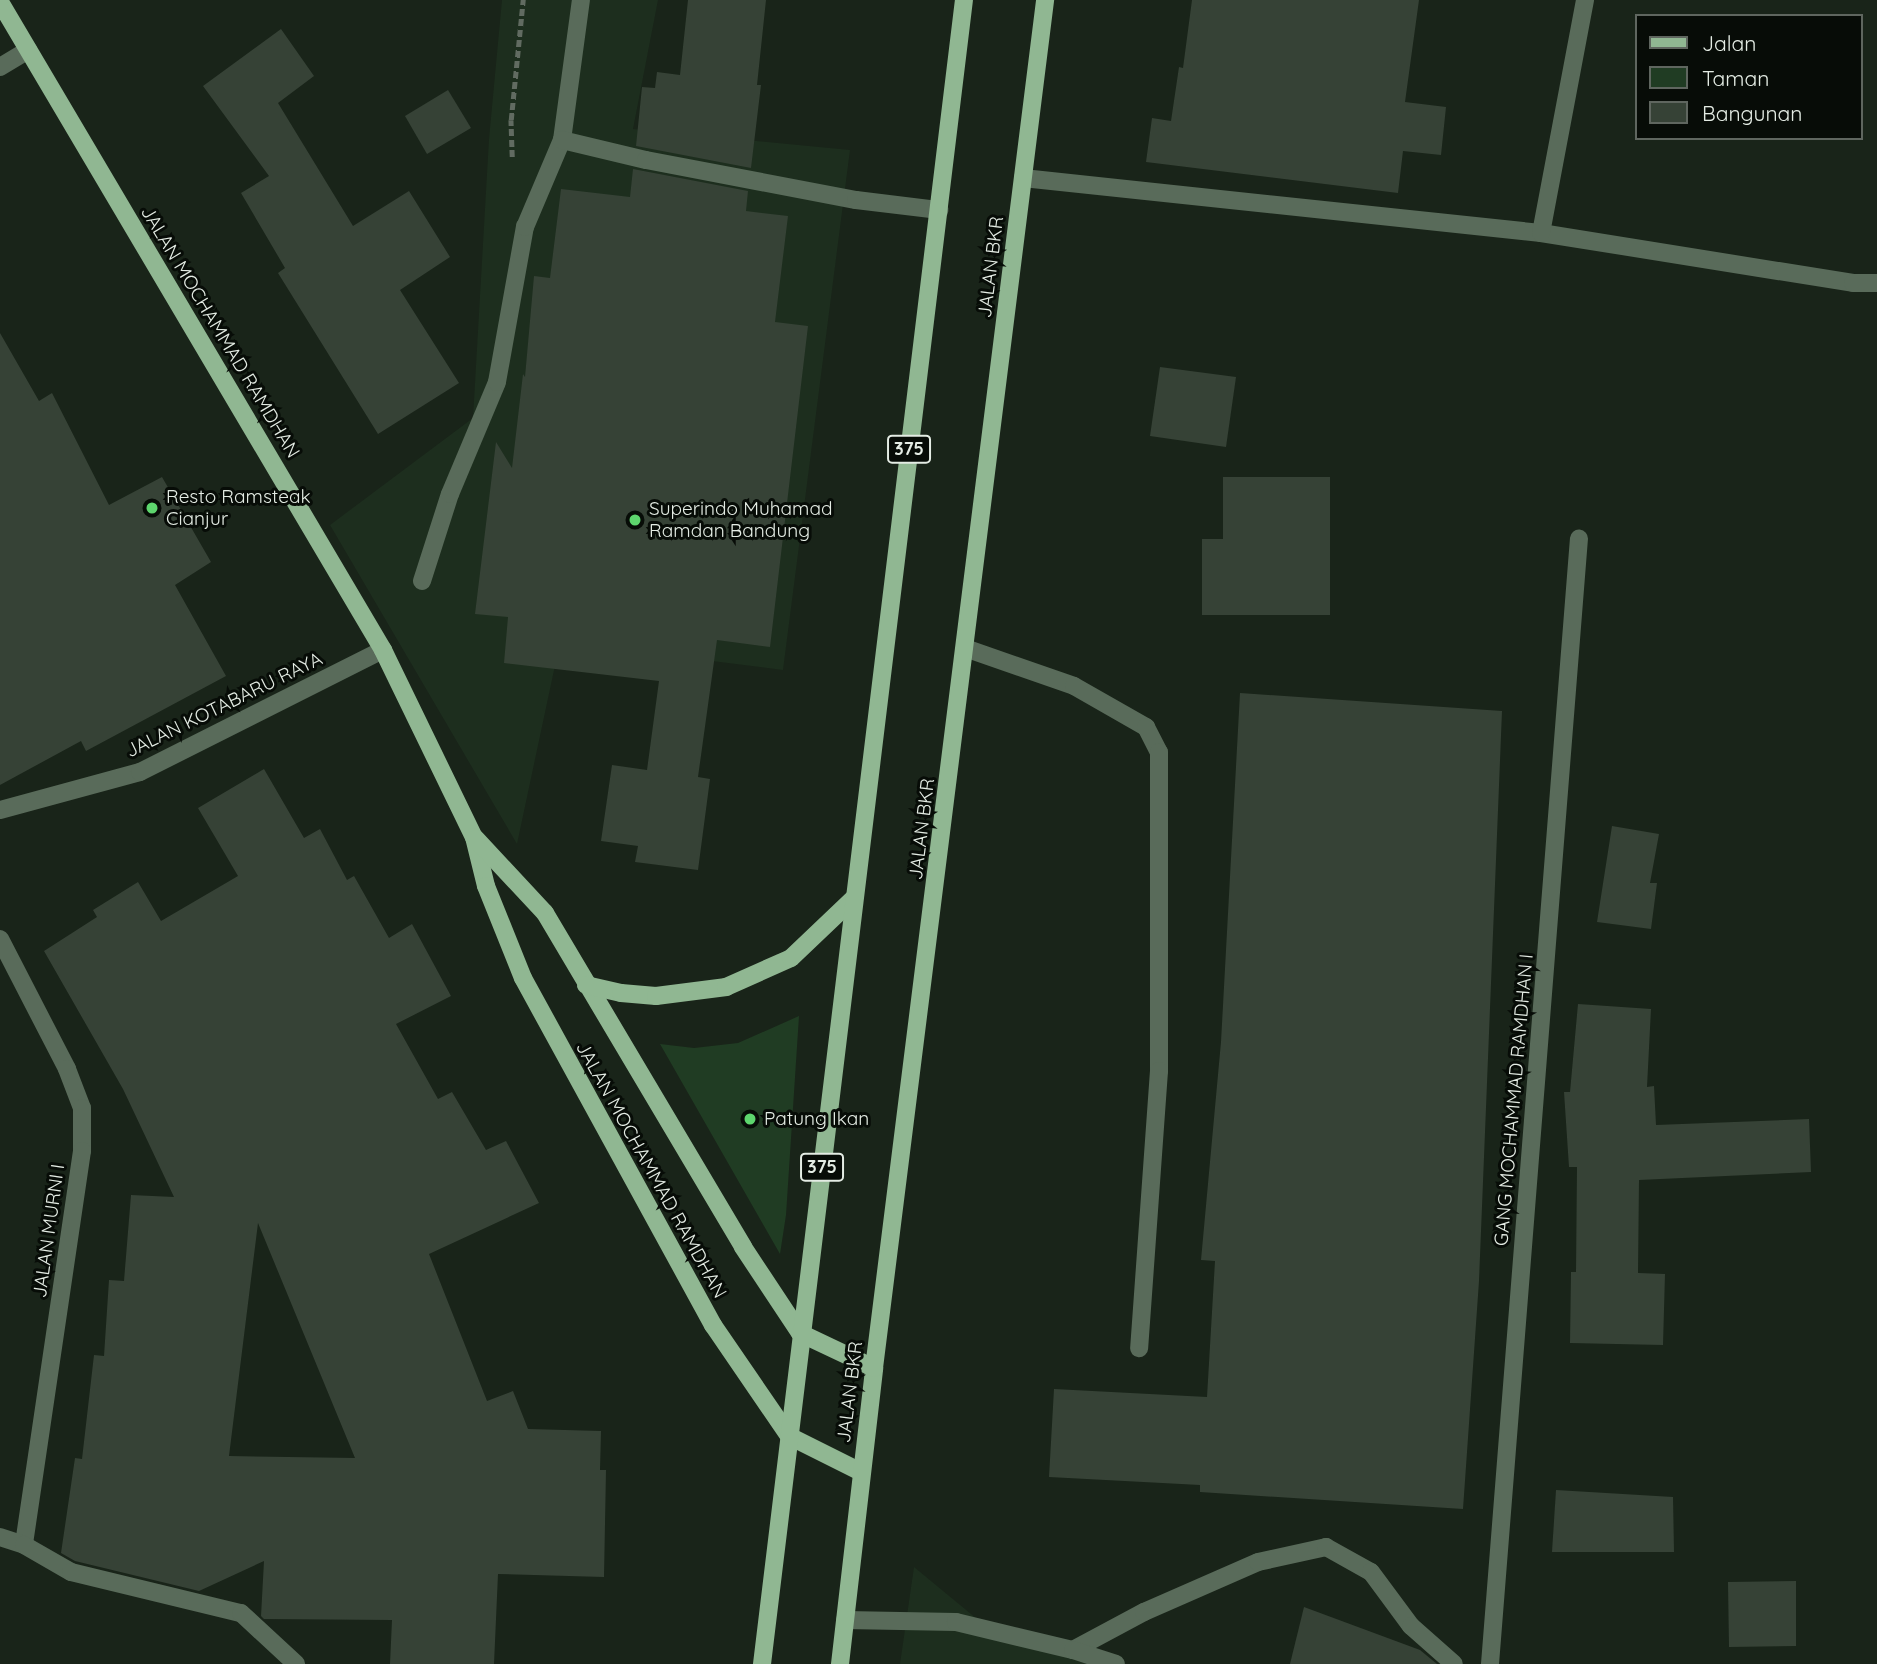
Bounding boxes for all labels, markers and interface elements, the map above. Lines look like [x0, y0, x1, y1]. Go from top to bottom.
legend [1636, 14, 1863, 140]
text: Jalan [1702, 30, 1756, 56]
text: Taman [1702, 65, 1769, 91]
text: Bangunan [1702, 100, 1802, 126]
street label: JALAN MOCHAMMAD RAMDHAN [136, 202, 304, 462]
street label: JALAN BKR [973, 215, 1009, 319]
road number: 375 [886, 434, 932, 463]
place label: Resto Ramsteak Cianjur [166, 486, 311, 530]
place label: Superindo Muhamad Ramdan Bandung [649, 498, 832, 542]
marker: Resto Ramsteak Cianjur [144, 500, 160, 516]
marker: Superindo Muhamad Ramdan Bandung [627, 512, 643, 528]
street label: JALAN KOTABARU RAYA [122, 647, 326, 763]
street label: JALAN BKR [904, 777, 940, 881]
street label: GANG MOCHAMMAD RAMDHAN I [1490, 953, 1538, 1247]
street label: JALAN MOCHAMMAD RAMDHAN [571, 1038, 731, 1302]
place label: Patung Ikan [764, 1108, 869, 1130]
marker: Patung Ikan [742, 1111, 758, 1127]
road number: 375 [799, 1152, 845, 1182]
street label: JALAN MURNI I [28, 1163, 70, 1299]
street label: JALAN BKR [832, 1340, 868, 1444]

